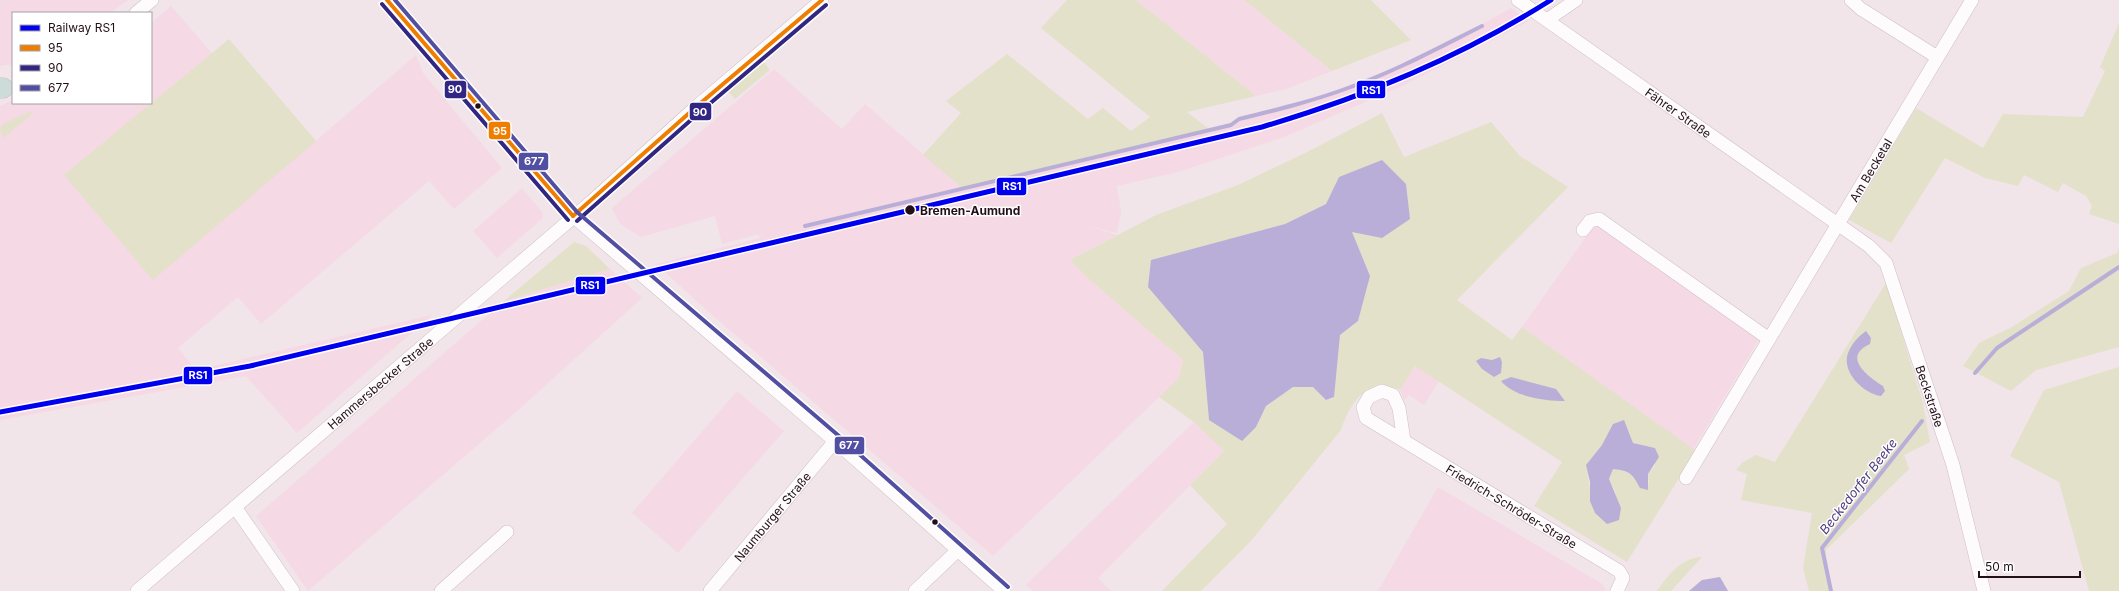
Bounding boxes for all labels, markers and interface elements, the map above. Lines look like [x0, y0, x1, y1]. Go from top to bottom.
legend [12, 12, 152, 104]
text: Railway RS1 [48, 20, 115, 35]
text: 95 [48, 40, 63, 55]
text: 90 [48, 60, 63, 75]
text: 677 [48, 80, 69, 95]
line badge: 90 [444, 80, 467, 99]
line badge: RS1 [1356, 80, 1386, 99]
text: 90 [448, 82, 462, 96]
text: RS1 [1361, 83, 1381, 97]
street label: Fährer Straße [1643, 84, 1714, 141]
unlabelled marker [473, 101, 483, 111]
line badge: 90 [689, 102, 712, 121]
text: 90 [693, 105, 707, 119]
line badge: 95 [488, 121, 511, 140]
text: 95 [493, 124, 507, 138]
street label: Am Becketal [1846, 136, 1895, 204]
line badge: 677 [518, 152, 549, 171]
text: 677 [524, 154, 544, 168]
line badge: RS1 [996, 177, 1027, 196]
text: RS1 [1002, 179, 1022, 193]
marker: Bremen-Aumund [903, 203, 917, 217]
place label: Bremen-Aumund [920, 203, 1020, 218]
line badge: RS1 [575, 276, 606, 295]
text: RS1 [580, 278, 600, 292]
street label: Hammersbecker Straße [324, 333, 436, 432]
street label: Beckstraße [1913, 363, 1947, 429]
line badge: RS1 [183, 366, 213, 385]
text: RS1 [188, 368, 208, 382]
water label: Beckedorfer Beeke [1816, 435, 1900, 537]
line badge: 677 [834, 436, 865, 455]
text: 677 [839, 438, 859, 452]
street label: Friedrich-Schröder-Straße [1443, 461, 1580, 551]
street label: Naumburger Straße [731, 469, 814, 564]
unlabelled marker [930, 517, 940, 527]
scale bar [1979, 553, 2080, 579]
text: 50 m [1985, 559, 2014, 574]

